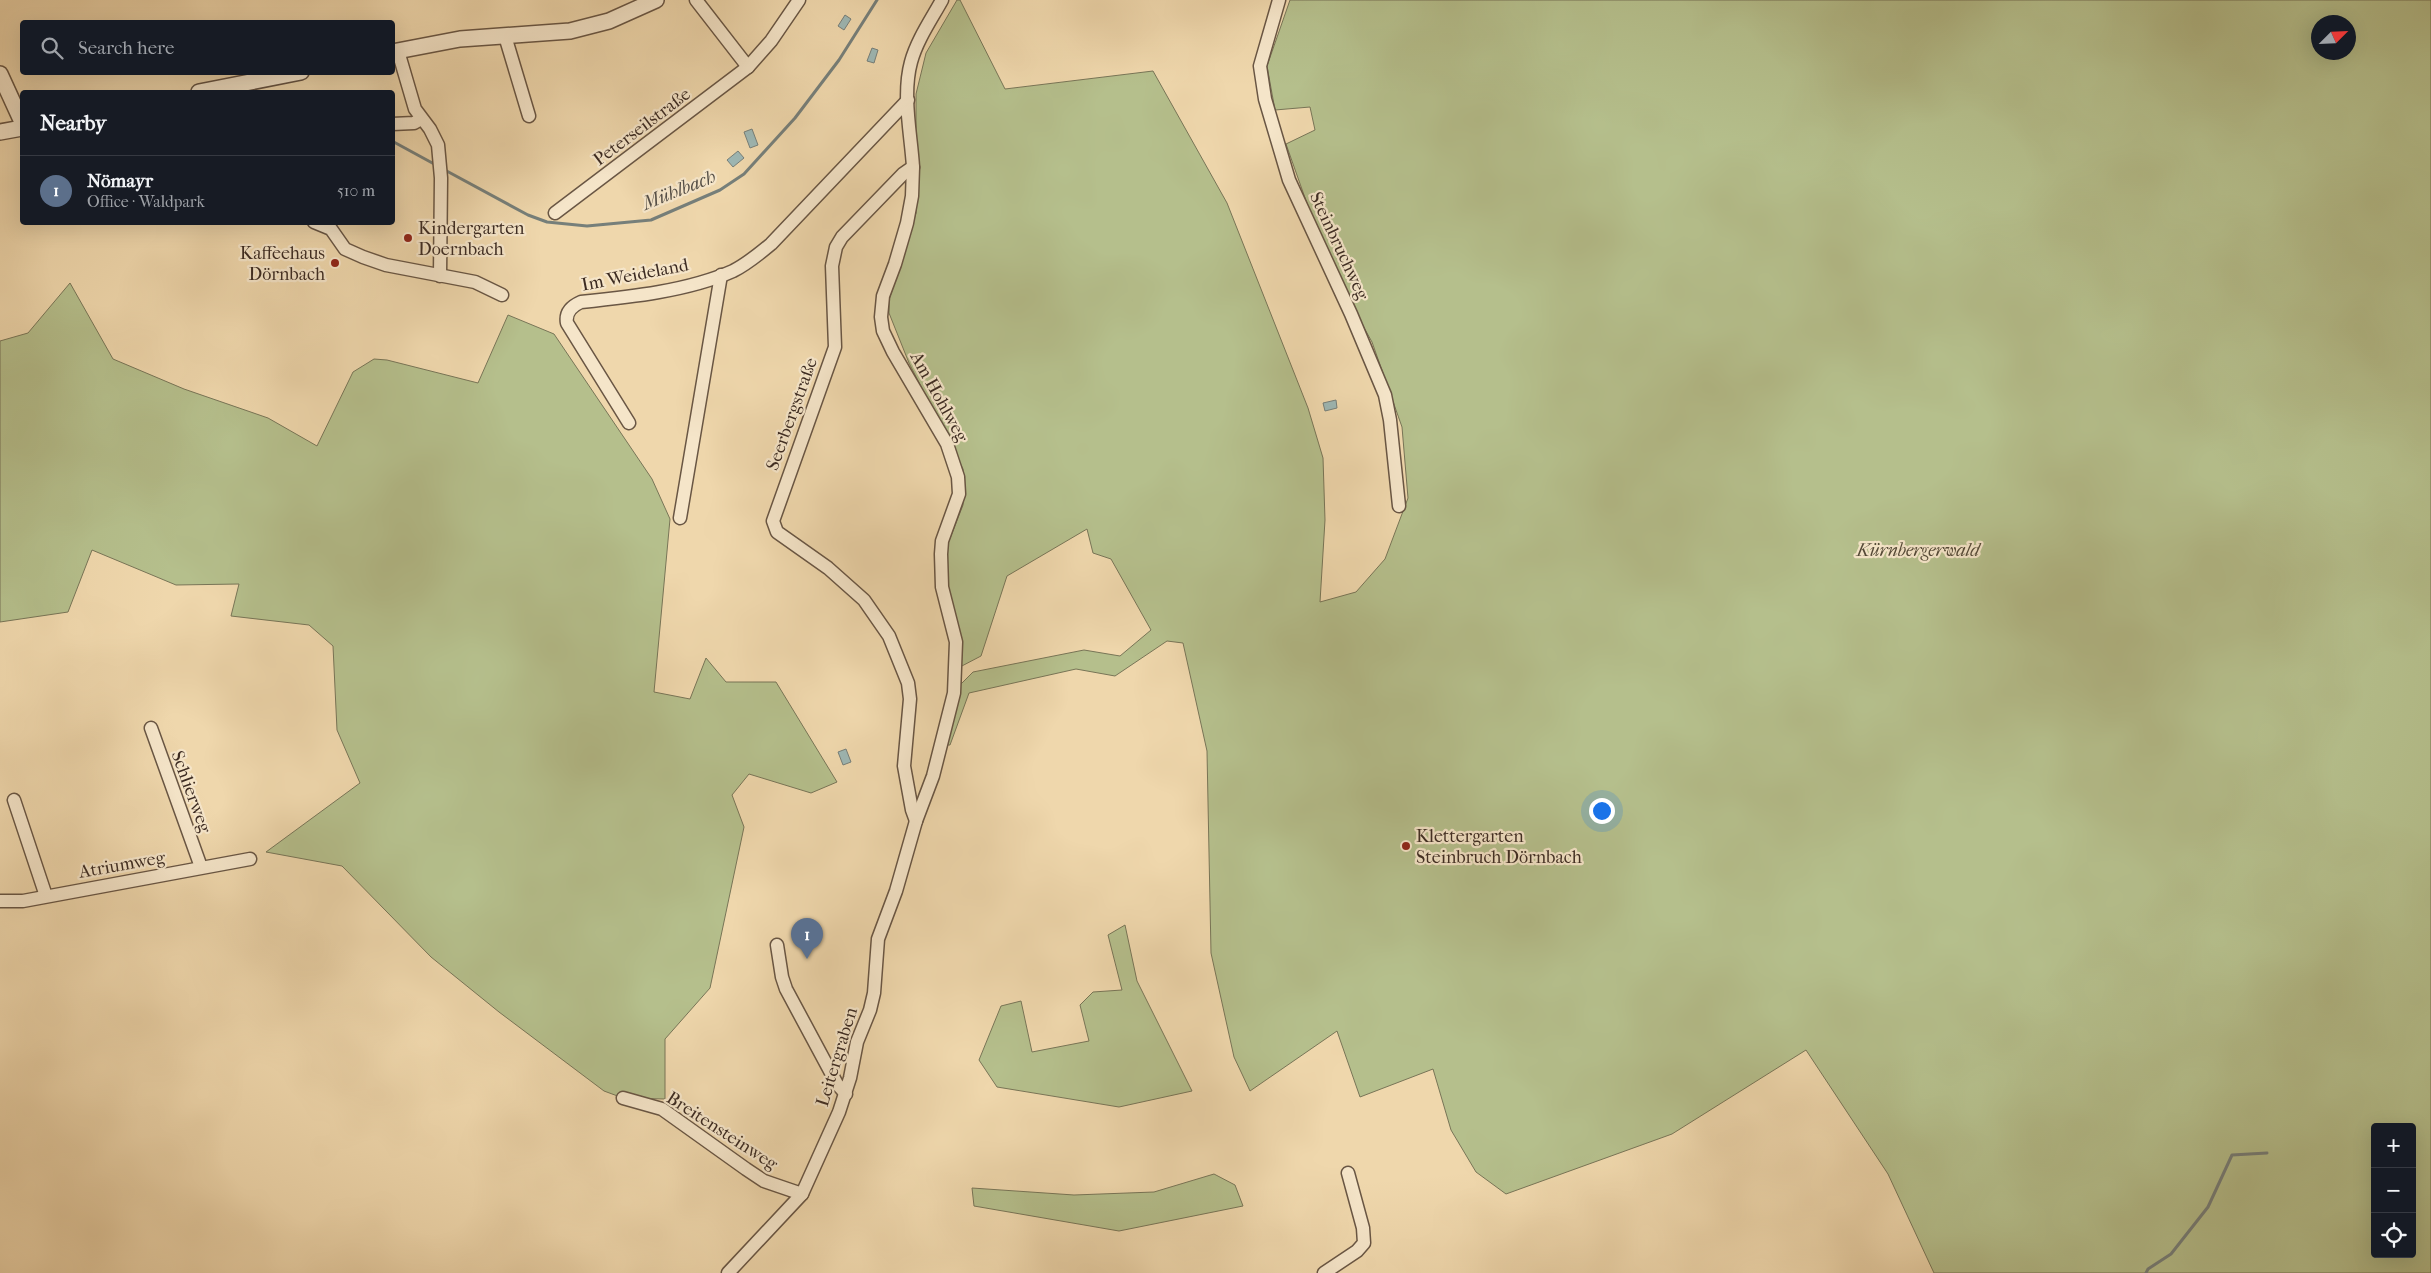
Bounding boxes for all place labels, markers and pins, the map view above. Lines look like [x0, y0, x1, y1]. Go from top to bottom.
place label: Kindergarten Doernbach [418, 218, 525, 260]
marker: Kindergarten Doernbach [402, 232, 414, 244]
place label: Kaffeehaus Dörnbach [240, 243, 325, 285]
marker: Kaffeehaus Dörnbach [329, 257, 341, 269]
place label: Klettergarten Steinbruch Dörnbach [1416, 826, 1582, 868]
marker: Klettergarten Steinbruch Dörnbach [1400, 840, 1412, 852]
pin: 1 [791, 918, 823, 959]

